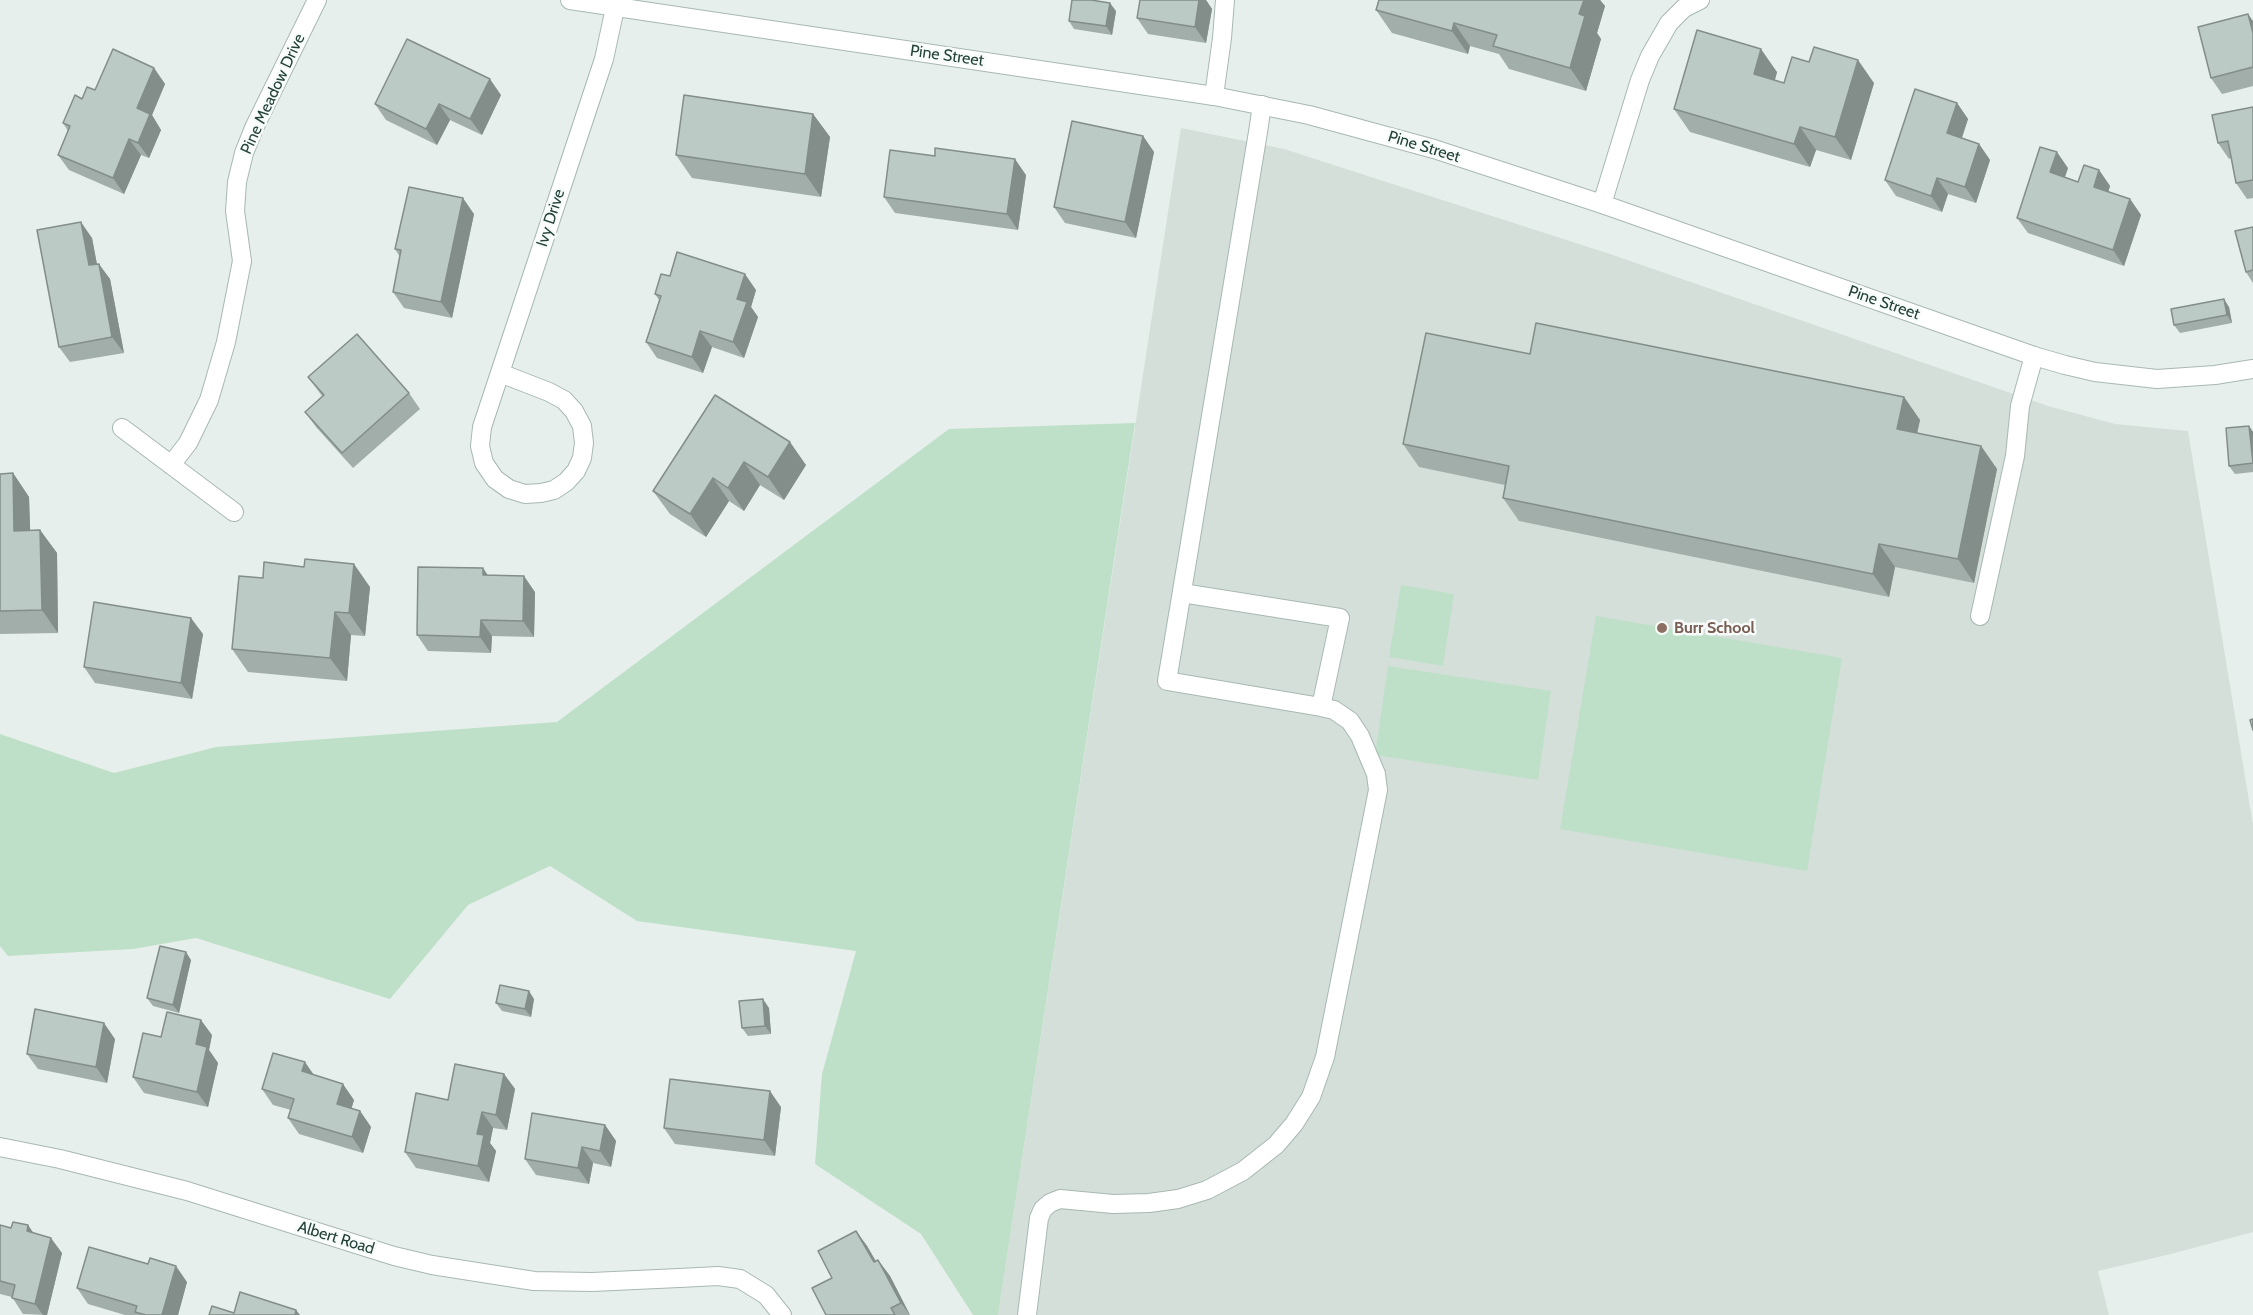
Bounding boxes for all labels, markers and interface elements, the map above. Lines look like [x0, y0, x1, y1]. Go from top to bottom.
street label: Pine Meadow Drive [237, 31, 309, 157]
street label: Pine Street [909, 41, 985, 71]
street label: Pine Street [1386, 127, 1462, 167]
street label: Ivy Drive [533, 187, 569, 249]
street label: Pine Street [1846, 282, 1922, 324]
place label: Burr School [1674, 618, 1755, 638]
marker: Burr School [1655, 621, 1669, 635]
street label: Albert Road [295, 1217, 377, 1259]

